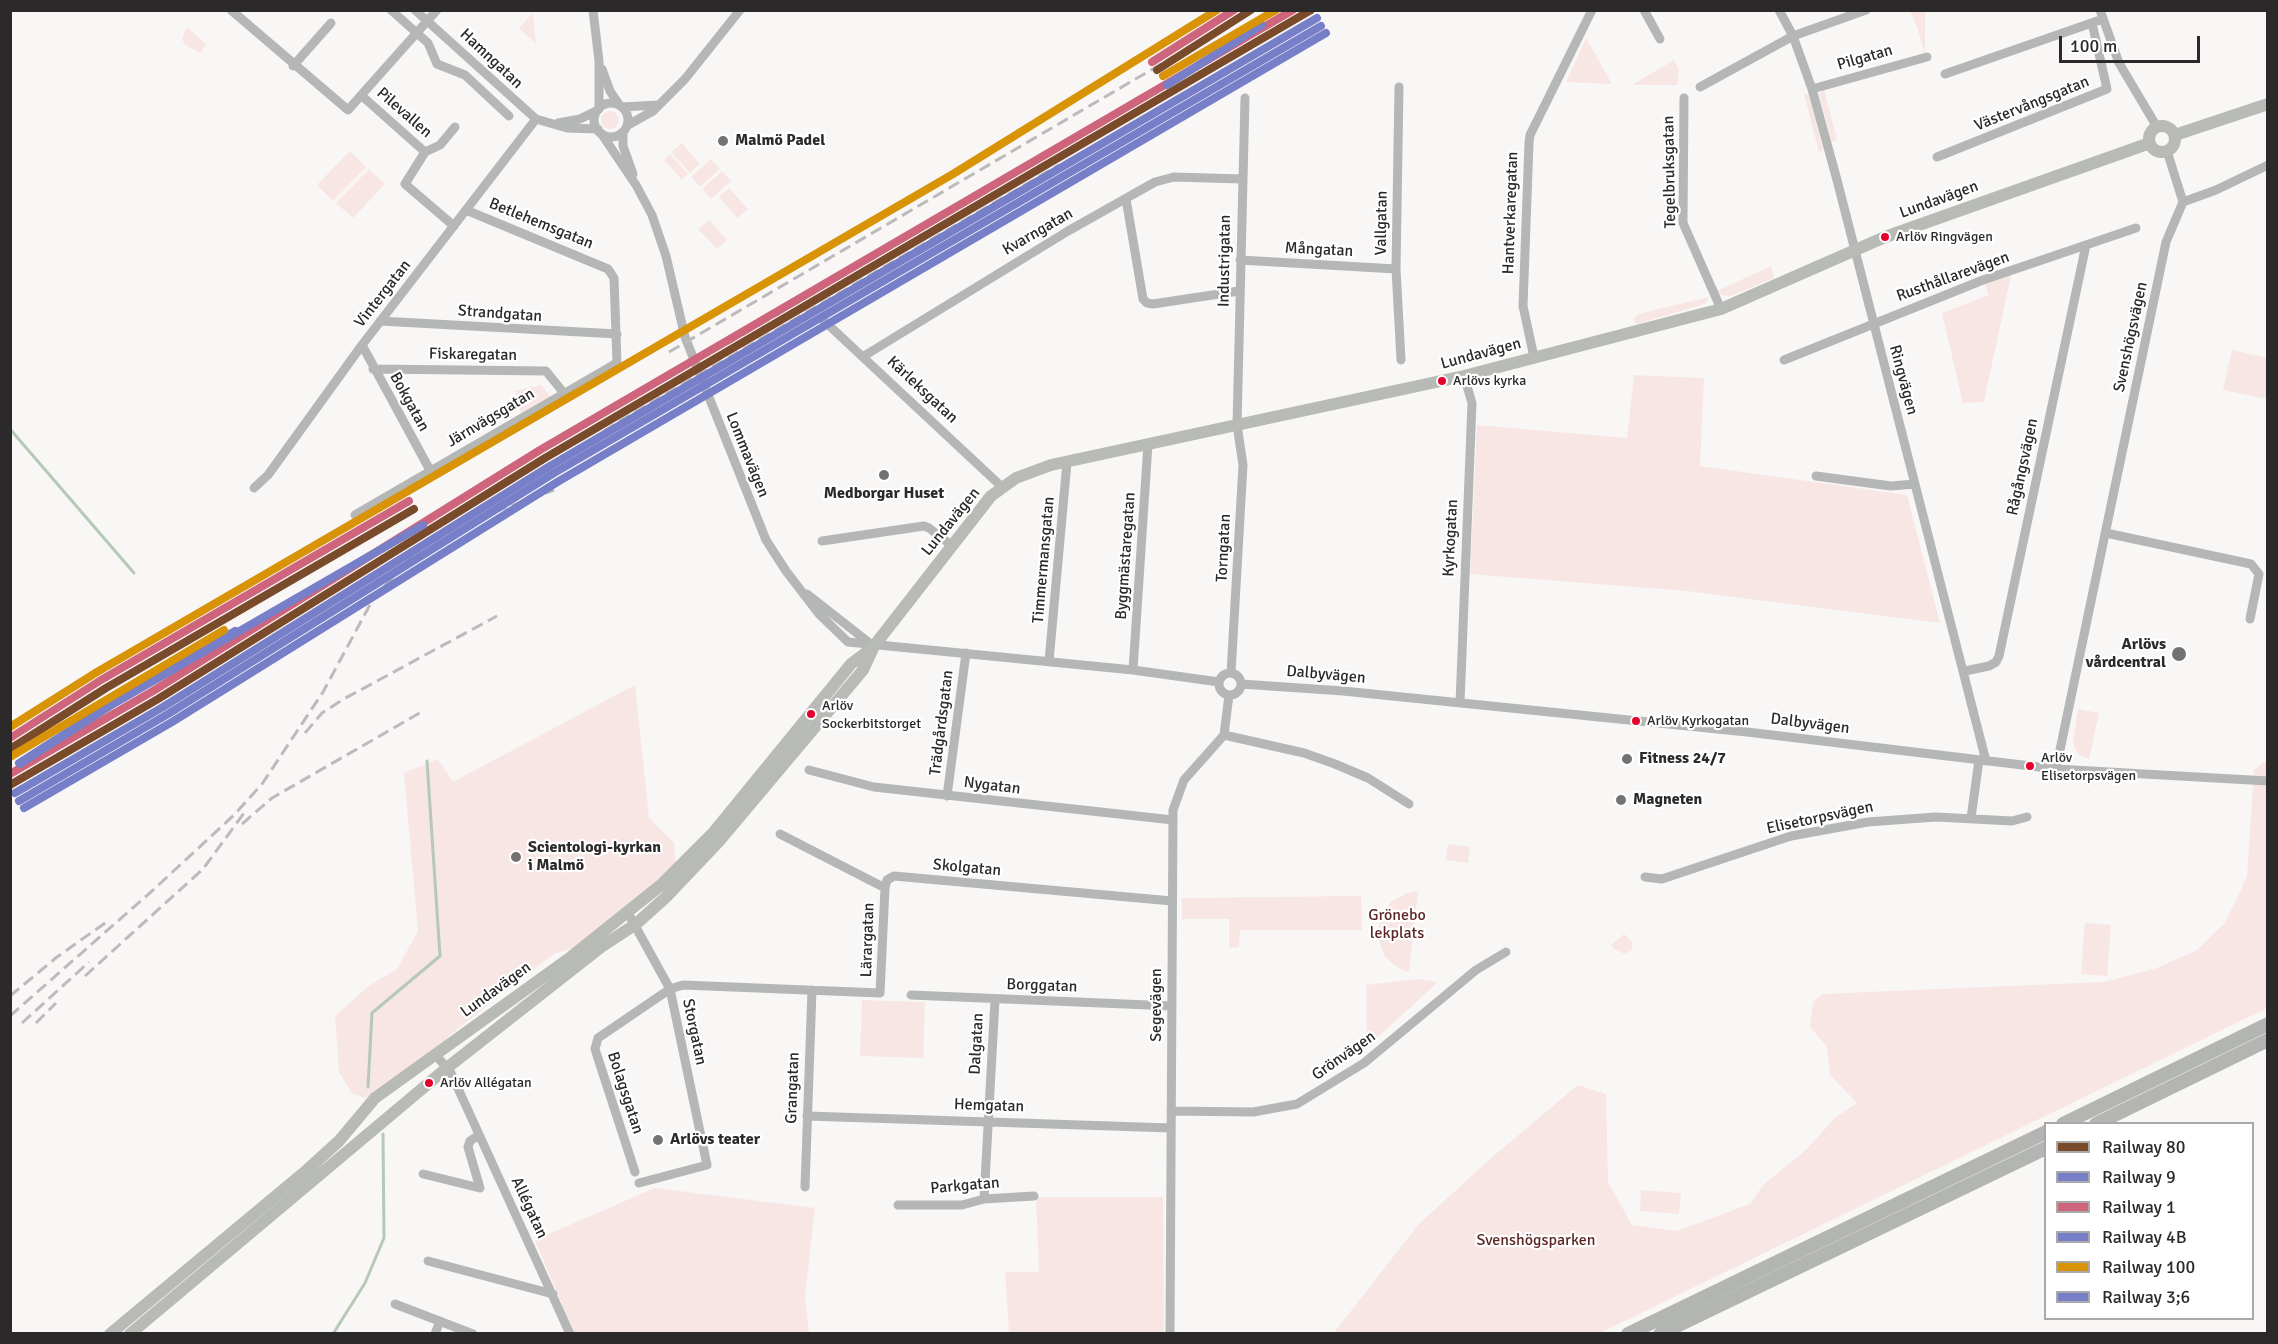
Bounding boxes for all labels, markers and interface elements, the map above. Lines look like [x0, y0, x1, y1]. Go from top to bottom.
scale bar [2062, 24, 2203, 62]
street label: Hamngatan [455, 25, 527, 93]
text: 100 m [2070, 35, 2117, 57]
street label: Pilgatan [1835, 41, 1895, 75]
street label: Västervångsgatan [1972, 72, 2092, 136]
street label: Pilevallen [372, 84, 436, 142]
street label: Tegelbruksgatan [1659, 116, 1681, 228]
place label: Malmö Padel [735, 131, 825, 151]
marker: Malmö Padel [716, 134, 730, 148]
street label: Hantverkaregatan [1499, 151, 1523, 275]
street label: Lundavägen [1897, 177, 1981, 223]
street label: Vallgatan [1372, 191, 1392, 255]
street label: Betlehemsgatan [486, 194, 596, 254]
street label: Kvarngatan [999, 204, 1077, 260]
street label: Industrigatan [1215, 215, 1235, 307]
place label: Arlöv Ringvägen [1896, 229, 1993, 245]
marker: Arlöv Ringvägen [1879, 231, 1891, 243]
street label: Mångatan [1284, 239, 1354, 261]
street label: Rusthållarevägen [1894, 248, 2012, 306]
street label: Vintergatan [351, 256, 415, 332]
street label: Svenshögsvägen [2110, 280, 2152, 394]
street label: Strandgatan [457, 301, 543, 327]
street label: Lundavägen [1439, 334, 1523, 374]
street label: Ringvägen [1884, 343, 1922, 417]
street label: Fiskaregatan [429, 345, 517, 365]
street label: Kärleksgatan [883, 352, 961, 428]
street label: Bokgatan [385, 369, 433, 435]
place label: Arlövs kyrka [1453, 373, 1526, 389]
marker: Arlövs kyrka [1436, 375, 1448, 387]
street label: Järnvägsgatan [444, 384, 538, 452]
street label: Lommavägen [721, 410, 773, 500]
street label: Rågångsvägen [2003, 417, 2043, 517]
marker: Medborgar Huset [877, 468, 891, 482]
place label: Medborgar Huset [824, 484, 944, 504]
street label: Lundavägen [918, 484, 984, 560]
street label: Byggmästaregatan [1112, 492, 1140, 620]
street label: Timmermansgatan [1029, 496, 1059, 624]
street label: Kyrkogatan [1439, 499, 1463, 577]
street label: Torngatan [1213, 513, 1235, 583]
place label: Arlövs vårdcentral [2086, 635, 2166, 673]
marker: Arlövs vårdcentral [2170, 645, 2188, 663]
street label: Dalbyvägen [1286, 662, 1366, 688]
street label: Trädgårdsgatan [926, 669, 958, 777]
place label: Arlöv Sockerbitstorget [822, 698, 921, 730]
marker: Arlöv Sockerbitstorget [805, 708, 817, 720]
street label: Dalbyvägen [1769, 710, 1851, 738]
place label: Arlöv Kyrkogatan [1647, 713, 1749, 729]
marker: Arlöv Kyrkogatan [1630, 715, 1642, 727]
place label: Fitness 24/7 [1639, 749, 1726, 769]
place label: Arlöv Elisetorpsvägen [2041, 750, 2136, 782]
marker: Fitness 24/7 [1620, 752, 1634, 766]
marker: Arlöv Elisetorpsvägen [2024, 760, 2036, 772]
street label: Nygatan [963, 773, 1021, 799]
place label: Magneten [1633, 790, 1702, 810]
marker: Magneten [1614, 793, 1628, 807]
street label: Elisetorpsvägen [1765, 797, 1875, 839]
place label: Scientologi-kyrkan i Malmö [528, 838, 661, 876]
marker: Scientologi-kyrkan i Malmö [509, 850, 523, 864]
street label: Skolgatan [932, 855, 1002, 881]
street label: Lärargatan [857, 902, 879, 978]
park label: Grönebo lekplats [1368, 906, 1426, 944]
street label: Lundavägen [457, 958, 535, 1022]
street label: Segevägen [1147, 968, 1167, 1042]
street label: Borggatan [1006, 975, 1078, 997]
street label: Storgatan [678, 997, 710, 1067]
street label: Dalgatan [966, 1013, 988, 1075]
street label: Grönvägen [1309, 1027, 1379, 1085]
street label: Bolagsgatan [603, 1050, 647, 1136]
street label: Grangatan [782, 1052, 804, 1124]
place label: Arlöv Allégatan [440, 1075, 532, 1091]
marker: Arlöv Allégatan [423, 1077, 435, 1089]
street label: Hemgatan [953, 1095, 1025, 1117]
legend [2044, 1122, 2254, 1320]
place label: Arlövs teater [670, 1130, 760, 1150]
marker: Arlövs teater [651, 1133, 665, 1147]
text: Railway 80 [2102, 1136, 2185, 1158]
text: Railway 9 [2102, 1166, 2176, 1188]
street label: Parkgatan [930, 1173, 1000, 1199]
street label: Allégatan [506, 1174, 552, 1242]
text: Railway 1 [2102, 1196, 2176, 1218]
text: Railway 4B [2102, 1226, 2187, 1248]
park label: Svenshögsparken [1477, 1231, 1595, 1251]
text: Railway 100 [2102, 1256, 2195, 1278]
text: Railway 3;6 [2102, 1286, 2190, 1308]

